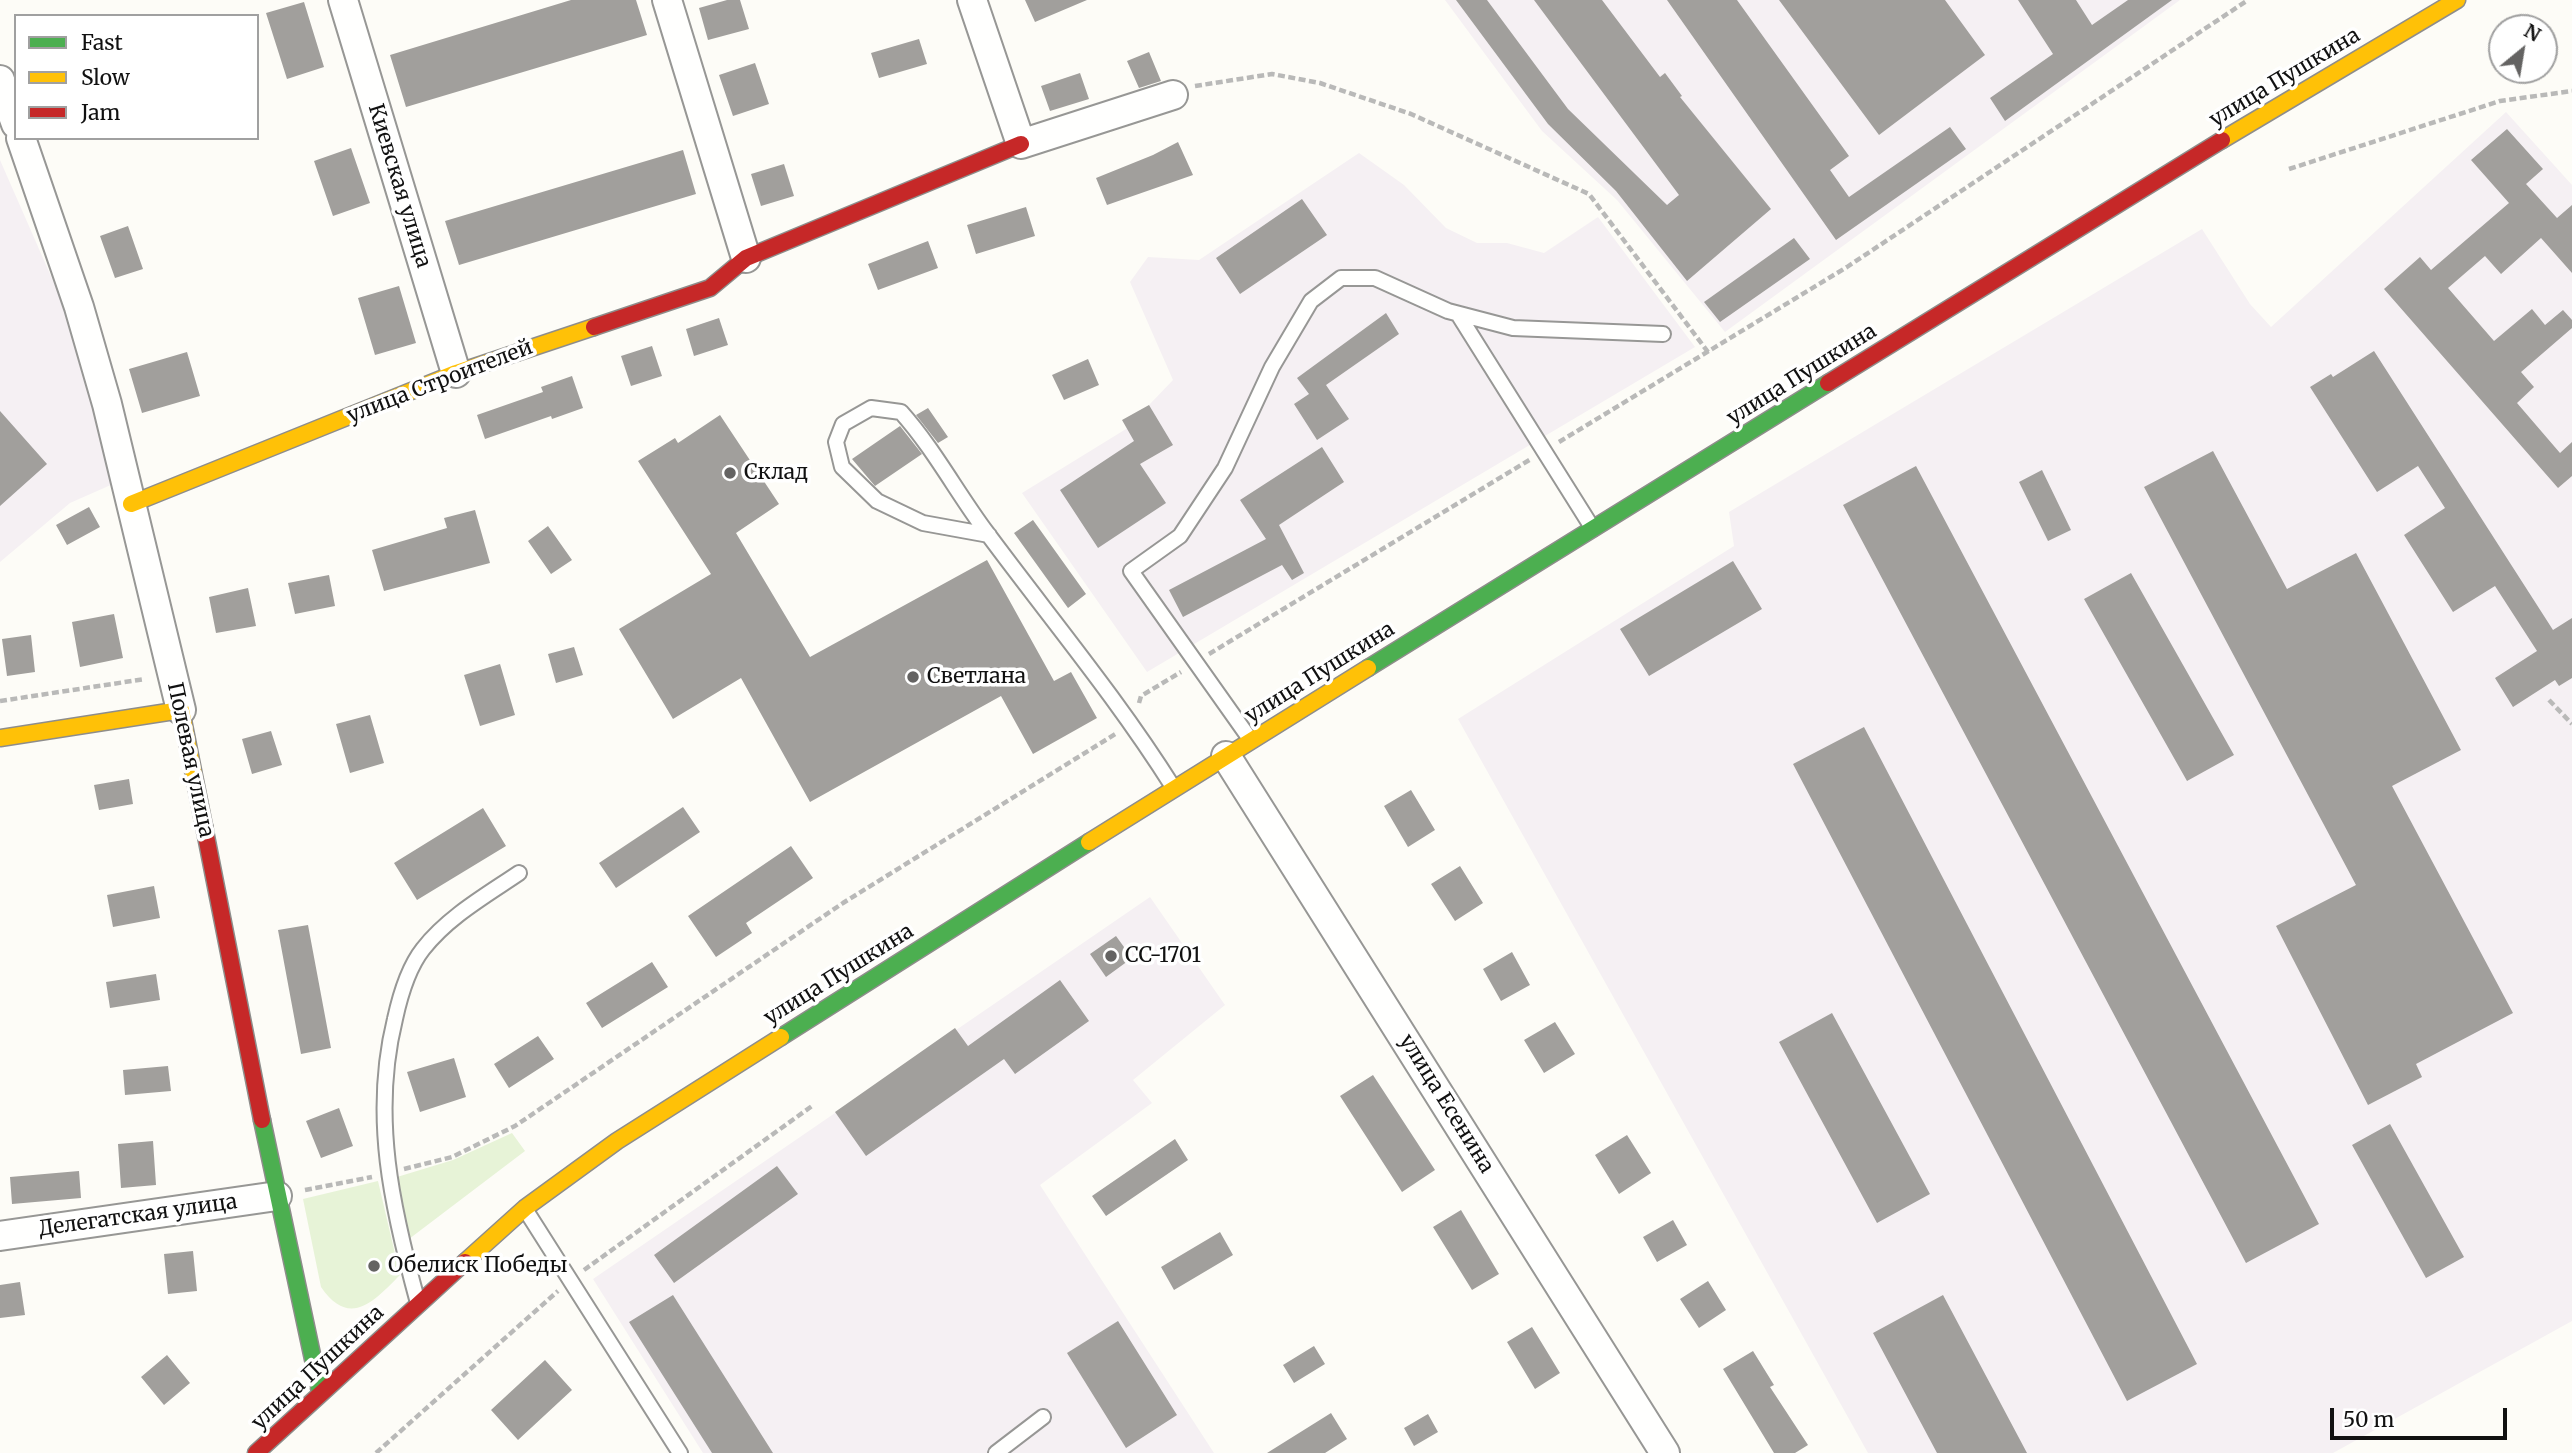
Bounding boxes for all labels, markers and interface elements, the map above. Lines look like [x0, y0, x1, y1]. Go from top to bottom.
legend [14, 14, 259, 140]
north arrow [2488, 14, 2558, 84]
text: N [2520, 18, 2545, 47]
street label: улица Пушкина [2205, 23, 2365, 133]
text: Fast [81, 29, 123, 56]
text: Slow [81, 64, 130, 91]
text: Jam [81, 99, 120, 126]
street label: Киевская улица [362, 101, 436, 271]
street label: улица Пушкина [1723, 319, 1881, 431]
street label: улица Строителей [344, 335, 536, 429]
place label: Склад [744, 460, 808, 486]
marker: Склад [722, 465, 738, 481]
street label: улица Пушкина [1241, 617, 1399, 729]
place label: Светлана [927, 664, 1026, 690]
marker: Светлана [905, 669, 921, 685]
street label: Полевая улица [161, 680, 219, 840]
street label: улица Пушкина [760, 919, 918, 1031]
place label: СС-1701 [1125, 943, 1201, 969]
marker: СС-1701 [1103, 948, 1119, 964]
street label: улица Есенина [1393, 1030, 1499, 1178]
street label: Делегатская улица [37, 1190, 239, 1242]
place label: Обелиск Победы [388, 1253, 568, 1279]
marker: Обелиск Победы [366, 1258, 382, 1274]
street label: улица Пушкина [247, 1300, 389, 1436]
scale bar [2334, 1394, 2511, 1438]
text: 50 m [2343, 1406, 2394, 1433]

